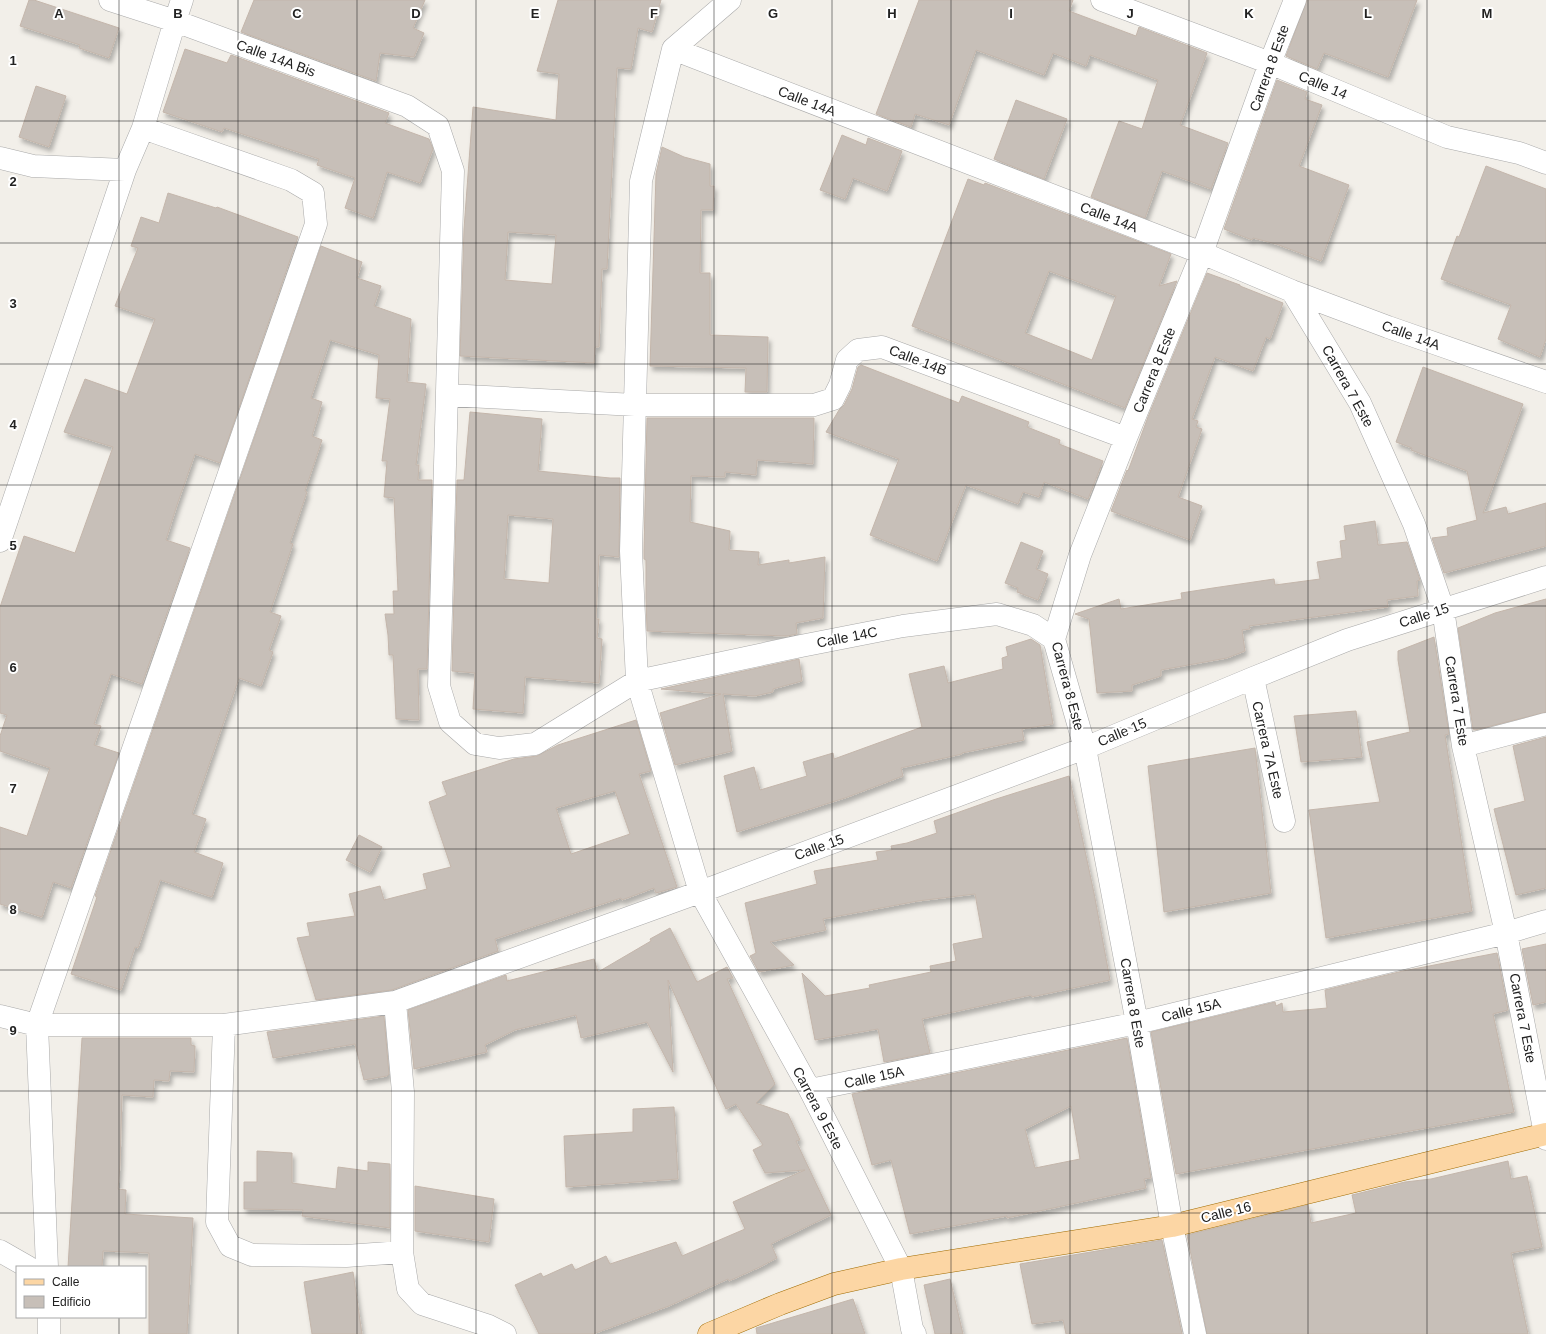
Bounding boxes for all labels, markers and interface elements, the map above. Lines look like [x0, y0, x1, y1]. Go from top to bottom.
text: A [54, 6, 64, 21]
text: B [173, 6, 183, 21]
text: C [292, 6, 302, 21]
text: D [411, 6, 421, 21]
text: E [531, 6, 540, 21]
text: F [650, 6, 658, 21]
text: G [768, 6, 778, 21]
text: H [887, 6, 897, 21]
text: I [1009, 6, 1013, 21]
text: J [1126, 6, 1134, 21]
text: K [1244, 6, 1254, 21]
text: L [1364, 6, 1372, 21]
text: M [1482, 6, 1492, 21]
street label: Carrera 8 Este [1246, 22, 1292, 114]
street label: Calle 14A Bis [234, 36, 318, 80]
text: 1 [9, 53, 17, 68]
street label: Calle 14 [1296, 68, 1350, 102]
street label: Calle 14A [776, 83, 839, 120]
text: 2 [9, 174, 17, 189]
street label: Calle 14A [1078, 199, 1141, 236]
text: 3 [9, 296, 17, 311]
street label: Calle 14A [1380, 317, 1443, 353]
street label: Carrera 8 Este [1130, 325, 1179, 415]
street label: Calle 14B [887, 342, 949, 378]
street label: Carrera 7 Este [1319, 342, 1377, 430]
text: 4 [9, 417, 17, 432]
text: 5 [9, 538, 17, 553]
street label: Calle 15 [1397, 599, 1451, 631]
street label: Calle 14C [815, 623, 879, 651]
street label: Carrera 8 Este [1048, 640, 1088, 732]
street label: Carrera 7 Este [1442, 655, 1472, 747]
text: 6 [9, 660, 17, 675]
street label: Carrera 7A Este [1249, 700, 1287, 801]
street label: Calle 15 [1095, 715, 1149, 749]
text: 7 [9, 781, 17, 796]
street label: Calle 15 [792, 831, 846, 863]
text: 8 [9, 902, 17, 917]
street label: Carrera 8 Este [1117, 957, 1149, 1049]
street label: Carrera 7 Este [1506, 972, 1540, 1064]
street label: Calle 15A [1160, 995, 1223, 1025]
text: 9 [9, 1023, 17, 1038]
street label: Calle 15A [843, 1063, 906, 1091]
street label: Carrera 9 Este [790, 1064, 847, 1152]
street label: Calle 16 [1199, 1198, 1253, 1226]
legend [16, 1266, 146, 1318]
text: Calle [52, 1275, 80, 1289]
text: Edificio [52, 1295, 91, 1309]

